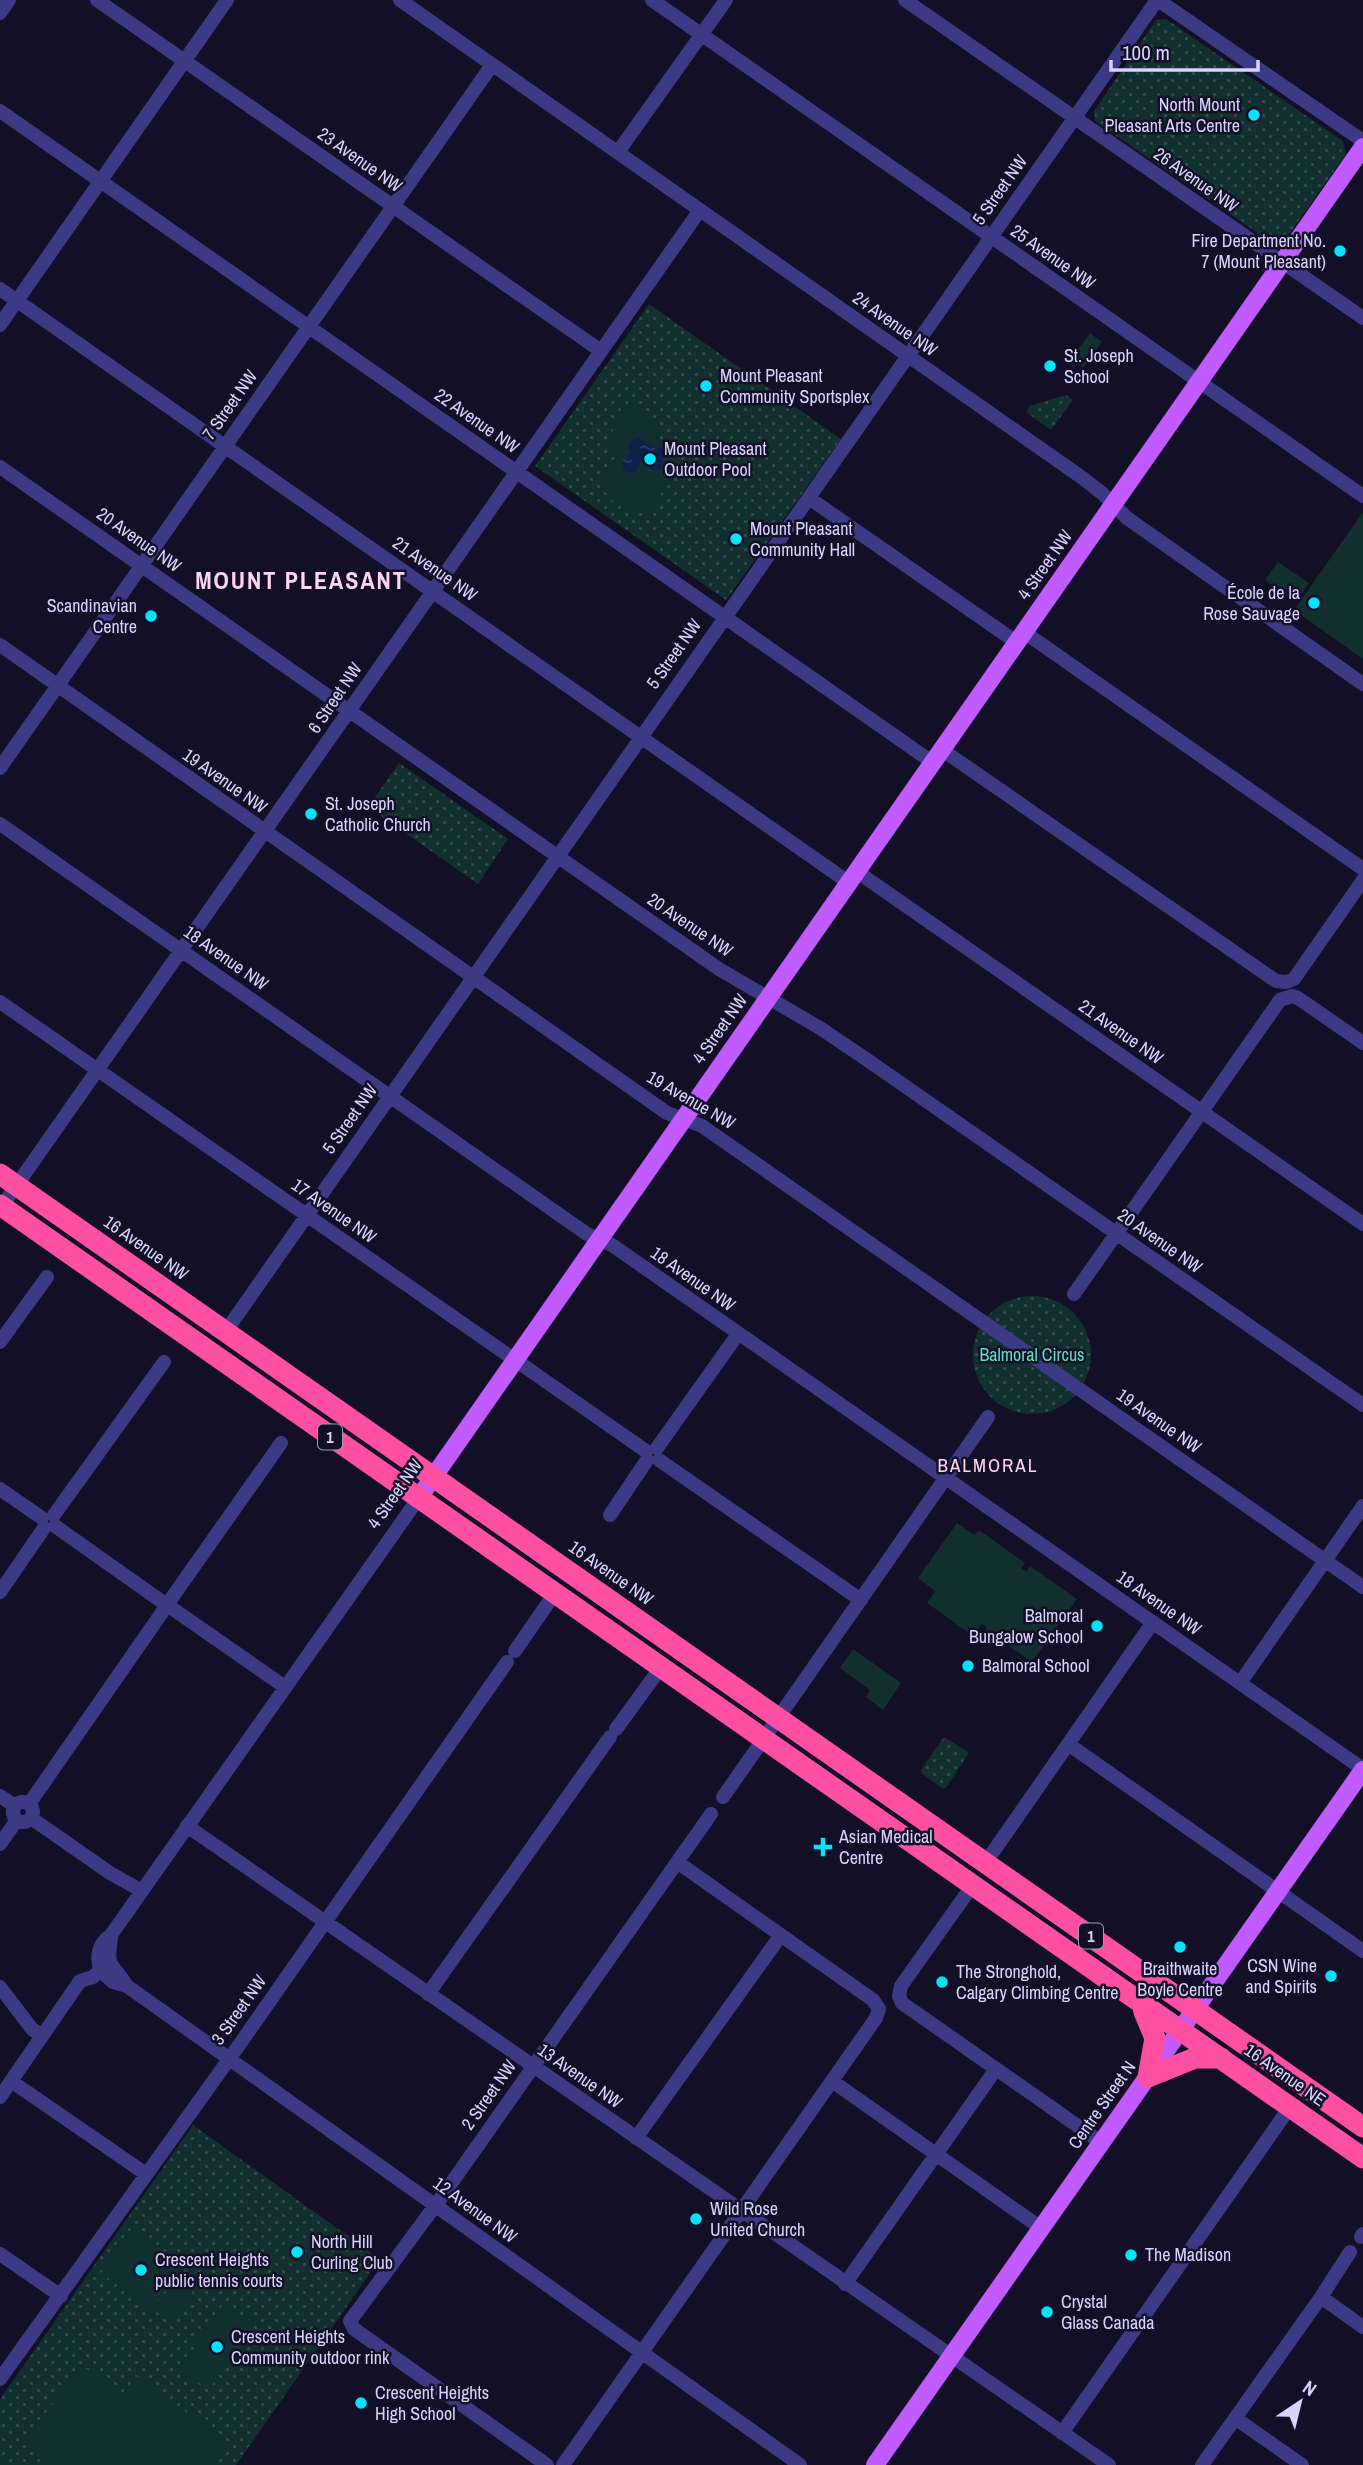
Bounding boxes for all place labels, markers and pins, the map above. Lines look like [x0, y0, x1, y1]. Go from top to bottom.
place label: North Mount Pleasant Arts Centre [1105, 92, 1240, 138]
marker: North Mount Pleasant Arts Centre [1246, 107, 1262, 123]
place label: Fire Department No. 7 (Mount Pleasant) [1191, 228, 1326, 274]
marker: Fire Department No. 7 (Mount Pleasant) [1332, 243, 1348, 259]
place label: St. Joseph School [1064, 343, 1134, 389]
marker: St. Joseph School [1042, 358, 1058, 374]
place label: Mount Pleasant Community Sportsplex [720, 363, 870, 409]
marker: Mount Pleasant Community Sportsplex [698, 378, 714, 394]
place label: Mount Pleasant Outdoor Pool [664, 436, 767, 482]
marker: Mount Pleasant Outdoor Pool [642, 451, 658, 467]
place label: Mount Pleasant Community Hall [750, 516, 855, 562]
marker: Mount Pleasant Community Hall [728, 531, 744, 547]
place label: École de la Rose Sauvage [1203, 580, 1300, 626]
place label: Scandinavian Centre [47, 593, 137, 639]
marker: École de la Rose Sauvage [1306, 595, 1322, 611]
marker: Scandinavian Centre [143, 608, 159, 624]
place label: St. Joseph Catholic Church [325, 791, 431, 837]
marker: St. Joseph Catholic Church [303, 806, 319, 822]
place label: Balmoral Bungalow School [969, 1603, 1083, 1649]
marker: Balmoral Bungalow School [1089, 1618, 1105, 1634]
place label: Balmoral School [982, 1653, 1089, 1678]
marker: Balmoral School [960, 1658, 976, 1674]
place label: Asian Medical Centre [838, 1824, 933, 1870]
marker: Asian Medical Centre [813, 1837, 833, 1857]
marker: Braithwaite Boyle Centre [1172, 1939, 1188, 1955]
place label: CSN Wine and Spirits [1246, 1953, 1317, 1999]
place label: Braithwaite Boyle Centre [1137, 1956, 1223, 2002]
place label: The Stronghold, Calgary Climbing Centre [956, 1959, 1118, 2005]
marker: CSN Wine and Spirits [1323, 1968, 1339, 1984]
marker: The Stronghold, Calgary Climbing Centre [934, 1974, 950, 1990]
place label: Wild Rose United Church [710, 2196, 805, 2242]
marker: Wild Rose United Church [688, 2211, 704, 2227]
place label: North Hill Curling Club [311, 2229, 393, 2275]
place label: The Madison [1145, 2242, 1231, 2267]
marker: North Hill Curling Club [289, 2244, 305, 2260]
place label: Crescent Heights public tennis courts [155, 2247, 283, 2293]
marker: The Madison [1123, 2247, 1139, 2263]
marker: Crescent Heights public tennis courts [133, 2262, 149, 2278]
place label: Crystal Glass Canada [1061, 2289, 1155, 2335]
marker: Crystal Glass Canada [1039, 2304, 1055, 2320]
place label: Crescent Heights Community outdoor rink [231, 2324, 390, 2370]
marker: Crescent Heights Community outdoor rink [209, 2339, 225, 2355]
place label: Crescent Heights High School [375, 2380, 489, 2426]
marker: Crescent Heights High School [353, 2395, 369, 2411]

